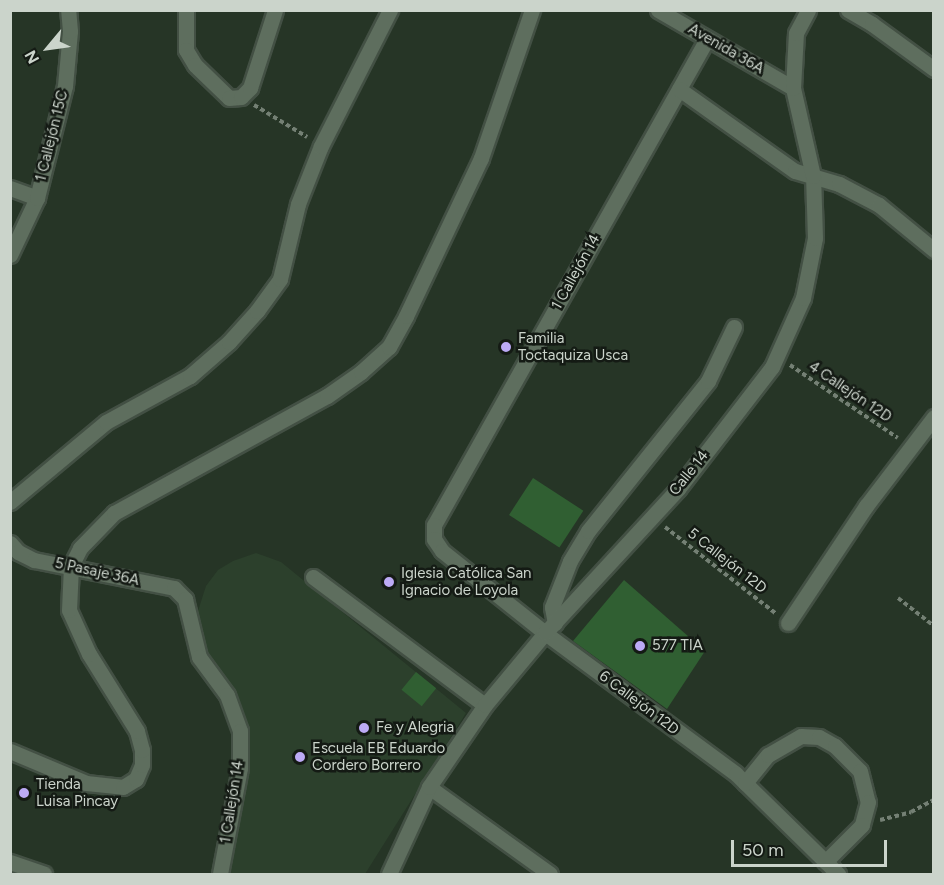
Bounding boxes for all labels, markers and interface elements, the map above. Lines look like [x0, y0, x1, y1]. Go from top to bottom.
north arrow [18, 18, 78, 78]
street label: Avenida 36A [685, 20, 767, 78]
text: N [21, 47, 43, 67]
street label: 1 Callejón 15C [32, 88, 72, 184]
street label: 1 Callejón 14 [548, 231, 604, 313]
place label: Familia Toctaquiza Usca [518, 329, 628, 364]
marker: Familia Toctaquiza Usca [499, 340, 513, 354]
street label: 4 Callejón 12D [805, 358, 895, 426]
street label: Calle 14 [665, 447, 713, 499]
street label: 5 Callejón 12D [684, 525, 770, 597]
street label: 5 Pasaje 36A [53, 554, 141, 590]
place label: Iglesia Católica San Ignacio de Loyola [401, 564, 531, 599]
marker: Iglesia Católica San Ignacio de Loyola [382, 575, 396, 589]
place label: 577 TIA [652, 637, 703, 655]
marker: 577 TIA [633, 639, 647, 653]
street label: 6 Callejón 12D [596, 667, 682, 739]
place label: Fe y Alegria [376, 719, 454, 737]
marker: Fe y Alegria [357, 721, 371, 735]
place label: Escuela EB Eduardo Cordero Borrero [312, 739, 445, 774]
marker: Escuela EB Eduardo Cordero Borrero [293, 750, 307, 764]
street label: 1 Callejón 14 [217, 759, 247, 845]
place label: Tienda Luisa Pincay [36, 775, 118, 810]
marker: Tienda Luisa Pincay [17, 786, 31, 800]
scale bar [734, 828, 890, 866]
text: 50 m [742, 839, 784, 861]

